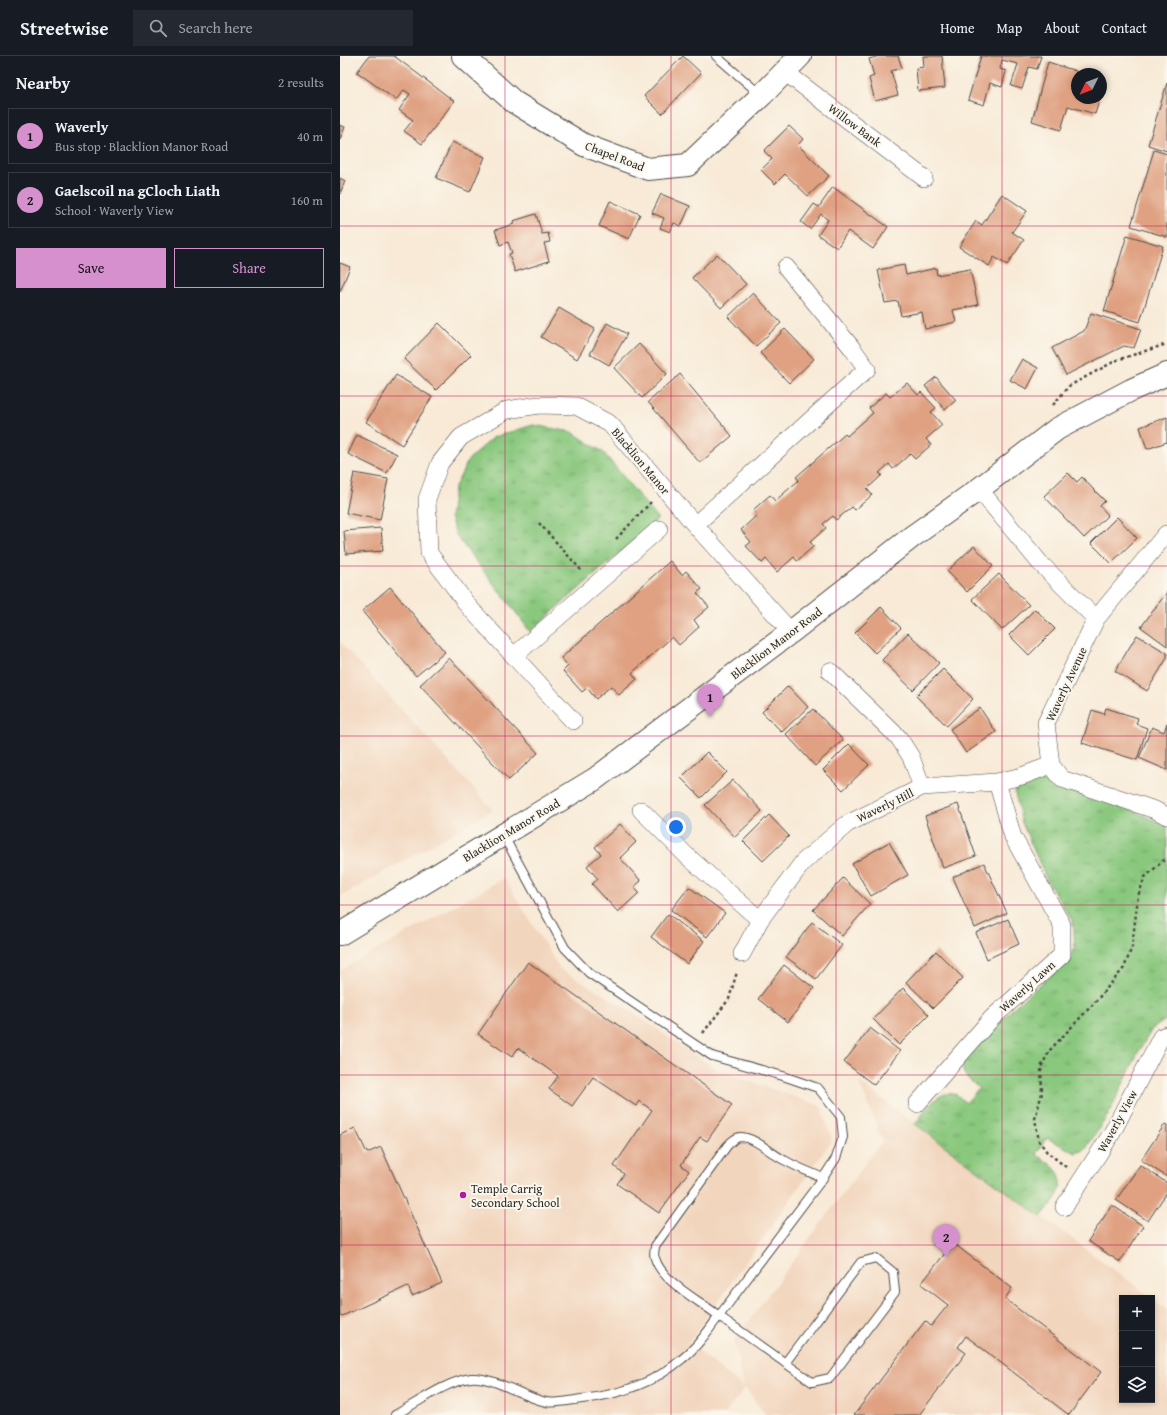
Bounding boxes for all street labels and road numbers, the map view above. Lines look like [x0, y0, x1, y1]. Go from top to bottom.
street label: Willow Bank [825, 99, 886, 151]
street label: Chapel Road [583, 137, 648, 175]
street label: Blacklion Manor [608, 424, 674, 498]
street label: Blacklion Manor Road [727, 603, 826, 683]
street label: Waverly Avenue [1041, 644, 1091, 724]
street label: Waverly Hill [854, 784, 917, 826]
street label: Blacklion Manor Road [459, 794, 563, 866]
street label: Waverly Lawn [995, 956, 1059, 1016]
street label: Waverly View [1093, 1086, 1141, 1155]

